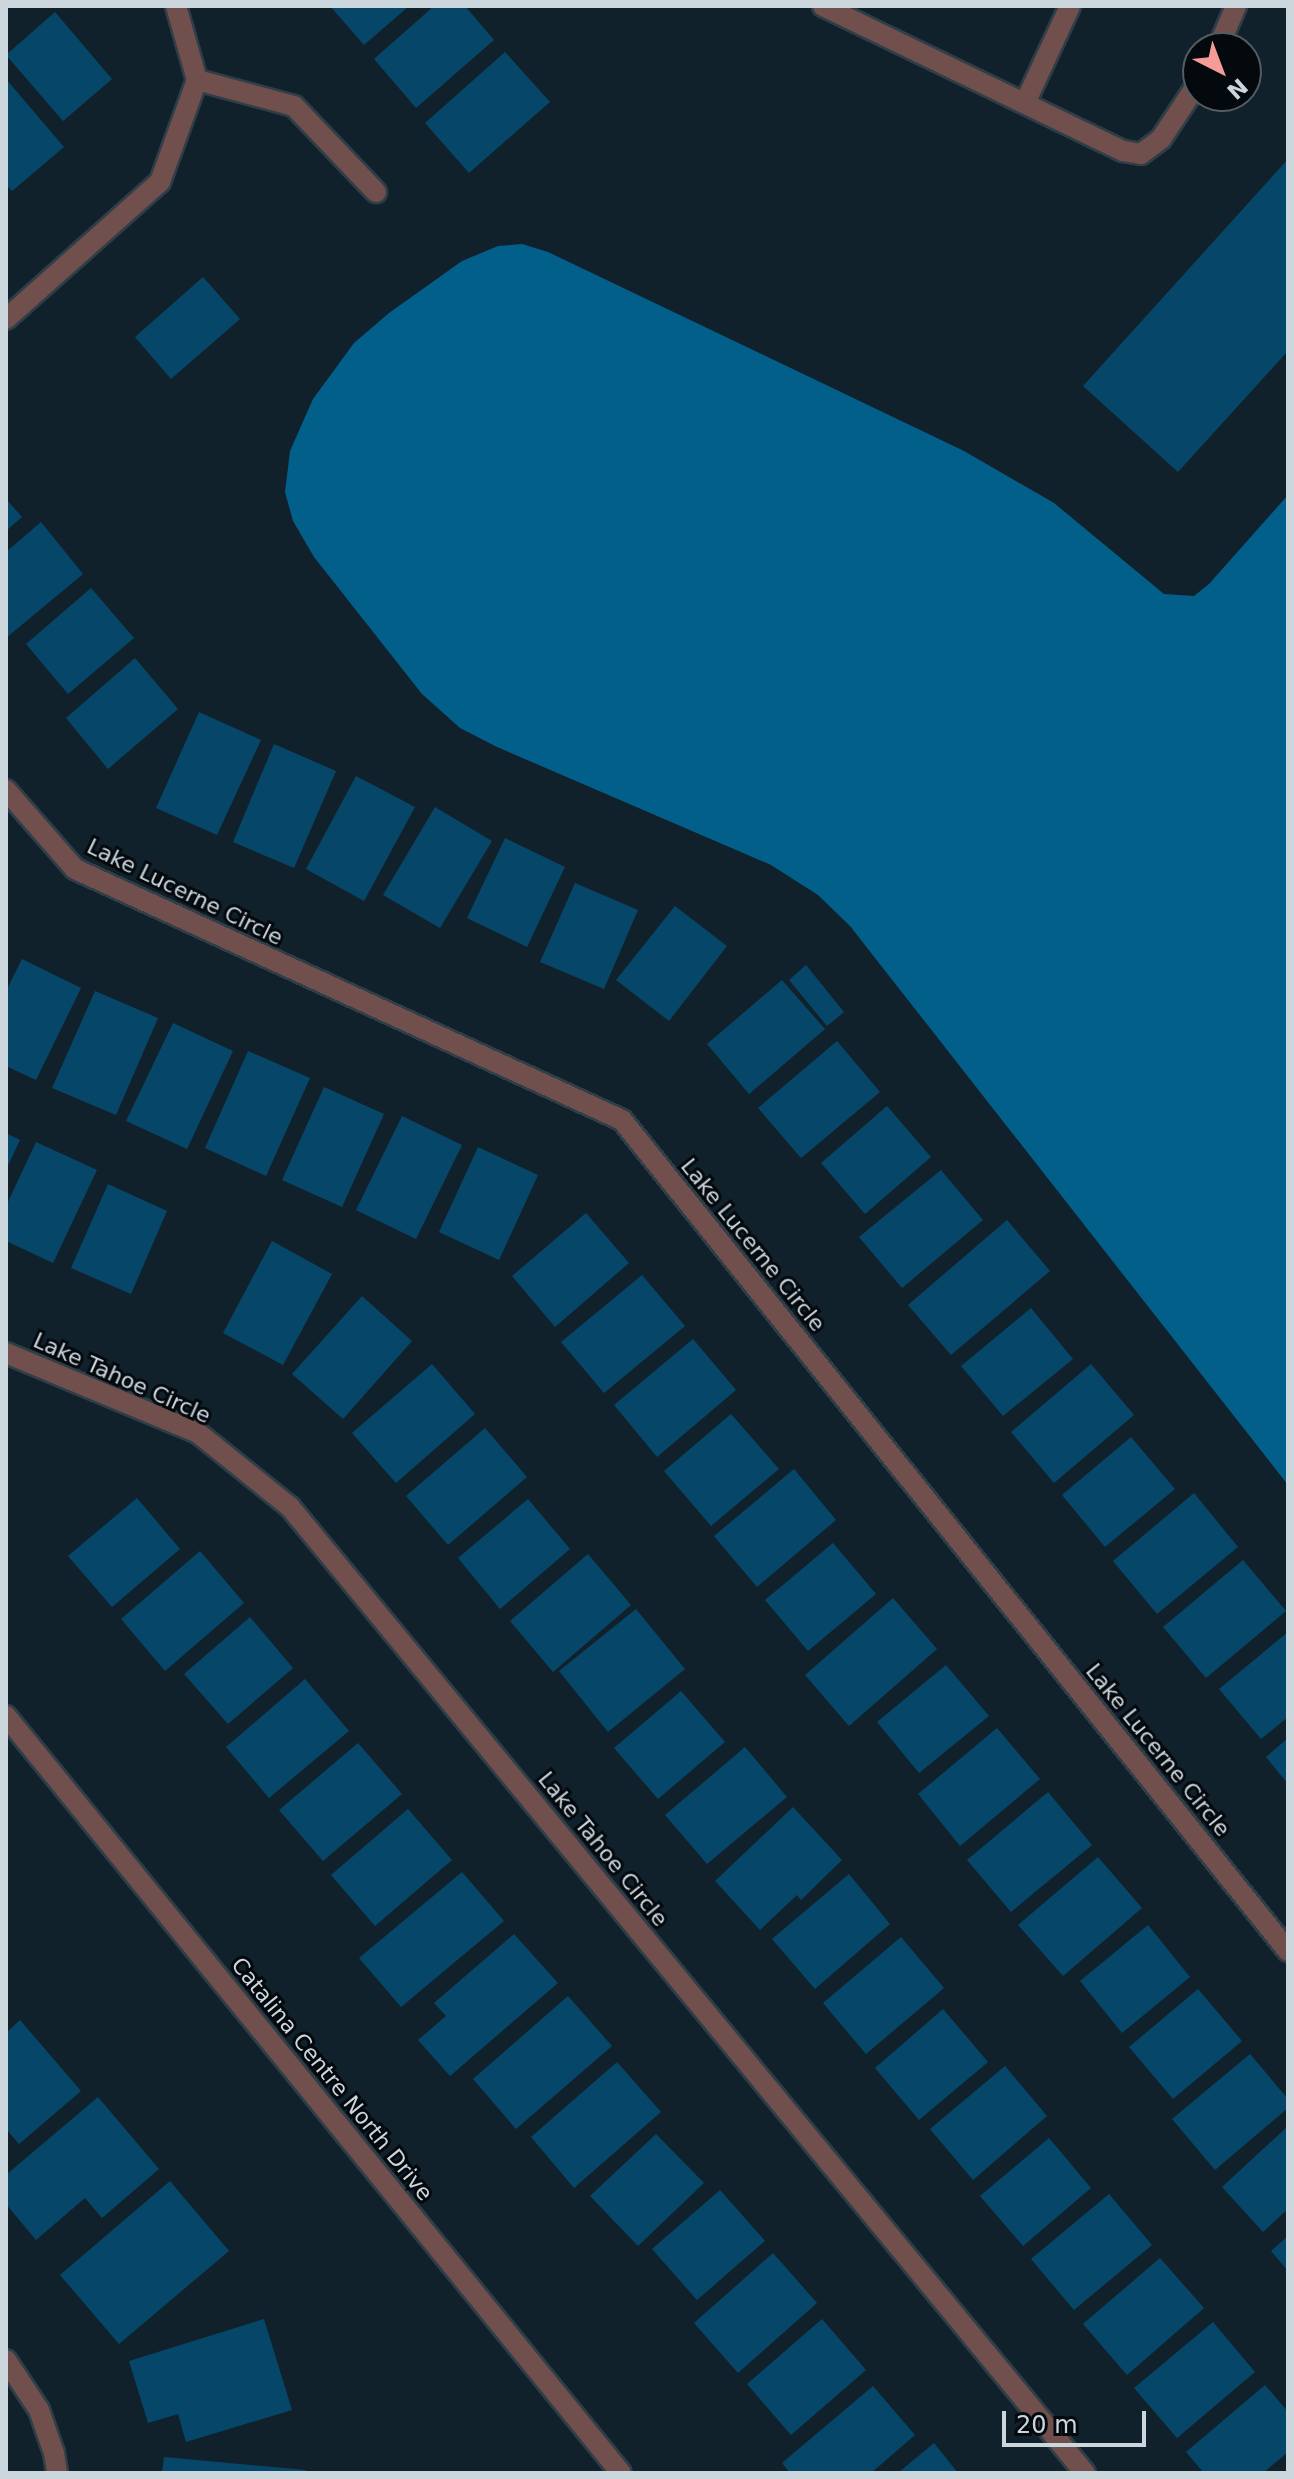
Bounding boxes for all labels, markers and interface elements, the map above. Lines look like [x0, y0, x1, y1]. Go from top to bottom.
north arrow [1182, 32, 1262, 112]
text: N [1222, 73, 1252, 104]
street label: Lake Lucerne Circle [83, 833, 287, 951]
street label: Lake Lucerne Circle [675, 1153, 831, 1337]
street label: Lake Tahoe Circle [29, 1327, 215, 1429]
street label: Lake Lucerne Circle [1080, 1658, 1236, 1842]
street label: Lake Tahoe Circle [533, 1766, 673, 1932]
street label: Catalina Centre North Drive [226, 1952, 438, 2206]
scale bar [1006, 2395, 1150, 2445]
text: 20 m [1016, 2411, 1078, 2439]

